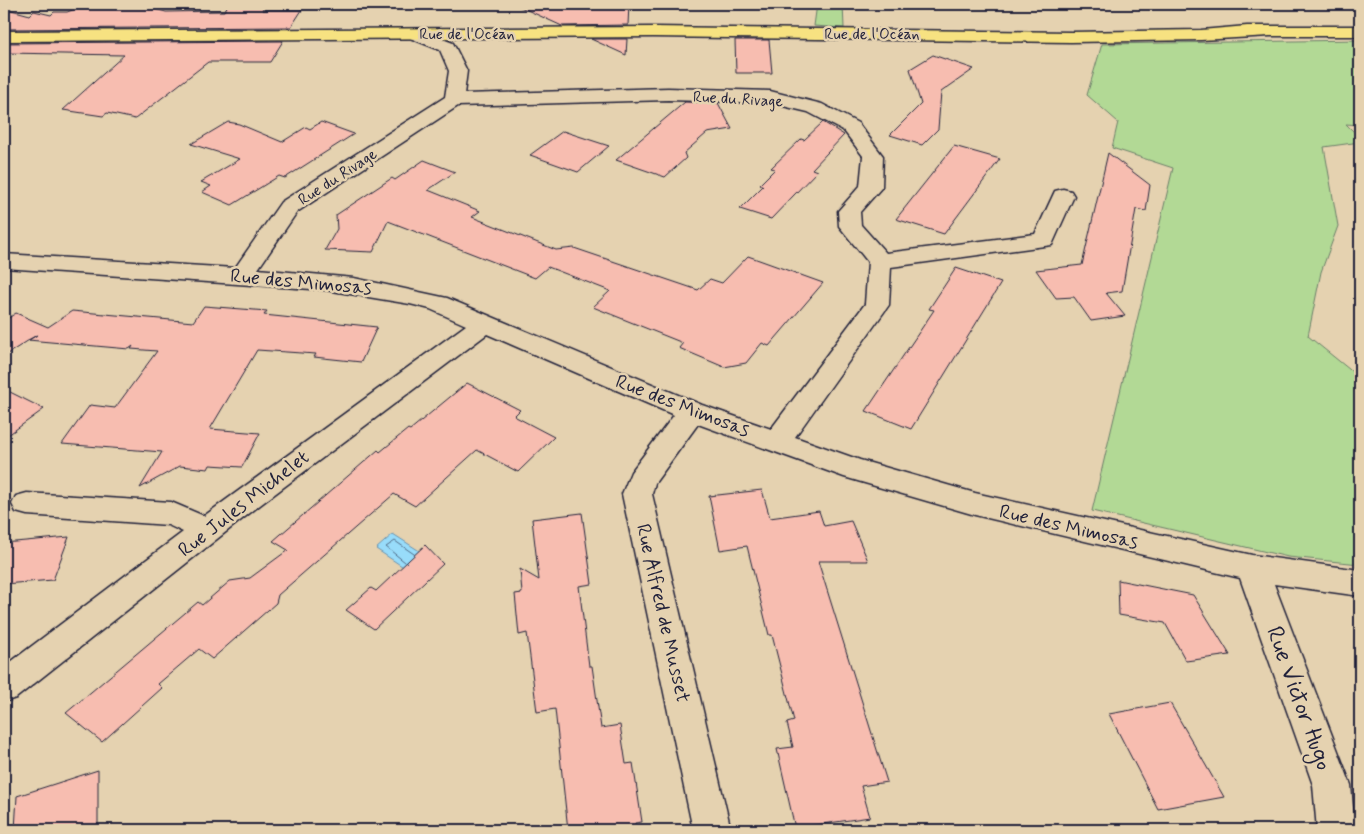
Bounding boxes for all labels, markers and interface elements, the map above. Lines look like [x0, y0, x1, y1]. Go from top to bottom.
street label: Rue de l'Océan [419, 24, 515, 45]
street label: Rue de l'Océan [824, 24, 920, 45]
street label: Rue du Rivage [692, 87, 784, 112]
street label: Rue du Rivage [294, 144, 382, 211]
street label: Rue des Mimosas [229, 263, 373, 302]
street label: Rue des Mimosas [611, 368, 754, 444]
street label: Rue Jules Michelet [173, 444, 315, 564]
street label: Rue des Mimosas [997, 498, 1141, 557]
street label: Rue Alfred de Musset [629, 521, 696, 705]
street label: Rue Victor Hugo [1256, 622, 1339, 776]

